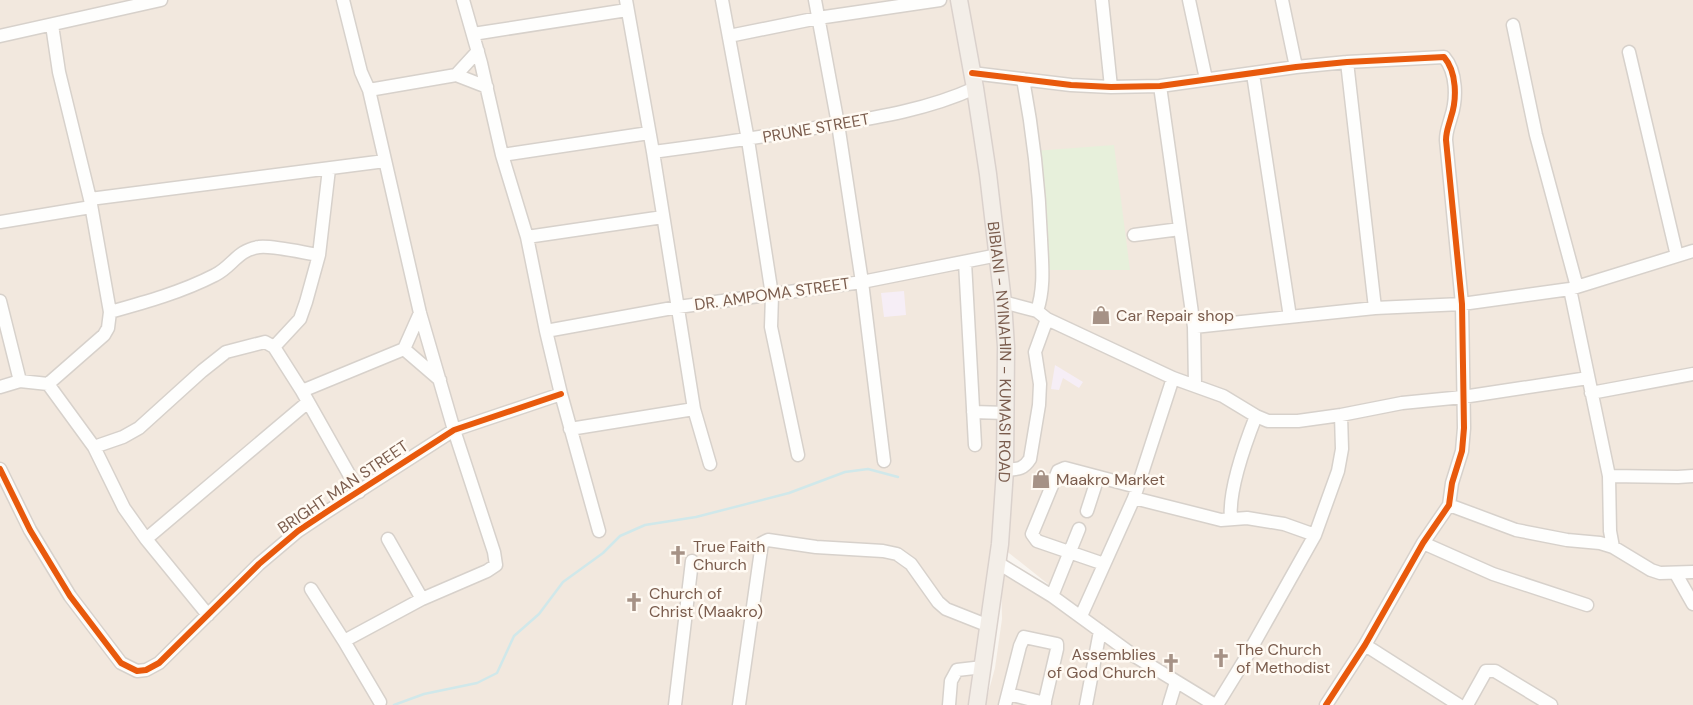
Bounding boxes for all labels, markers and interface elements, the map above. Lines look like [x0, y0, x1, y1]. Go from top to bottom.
street label: PRUNE STREET [761, 108, 871, 148]
street label: BIBIANI - NYINAHIN - KUMASI ROAD [983, 220, 1017, 483]
street label: DR. AMPOMA STREET [693, 273, 851, 315]
shop icon: Car Repair shop [1090, 304, 1112, 326]
place label: Car Repair shop [1116, 305, 1234, 326]
street label: BRIGHT MAN STREET [274, 435, 412, 539]
shop icon: Maakro Market [1030, 468, 1052, 490]
place label: Maakro Market [1056, 469, 1165, 490]
place label: True Faith Church [693, 536, 766, 575]
church icon: True Faith Church [667, 544, 689, 566]
place label: Church of Christ (Maakro) [649, 583, 763, 622]
church icon: Church of Christ (Maakro) [623, 591, 645, 613]
place label: The Church of Methodist [1236, 639, 1330, 678]
place label: Assemblies of God Church [1047, 644, 1156, 683]
church icon: The Church of Methodist [1210, 647, 1232, 669]
church icon: Assemblies of God Church [1160, 652, 1182, 674]

